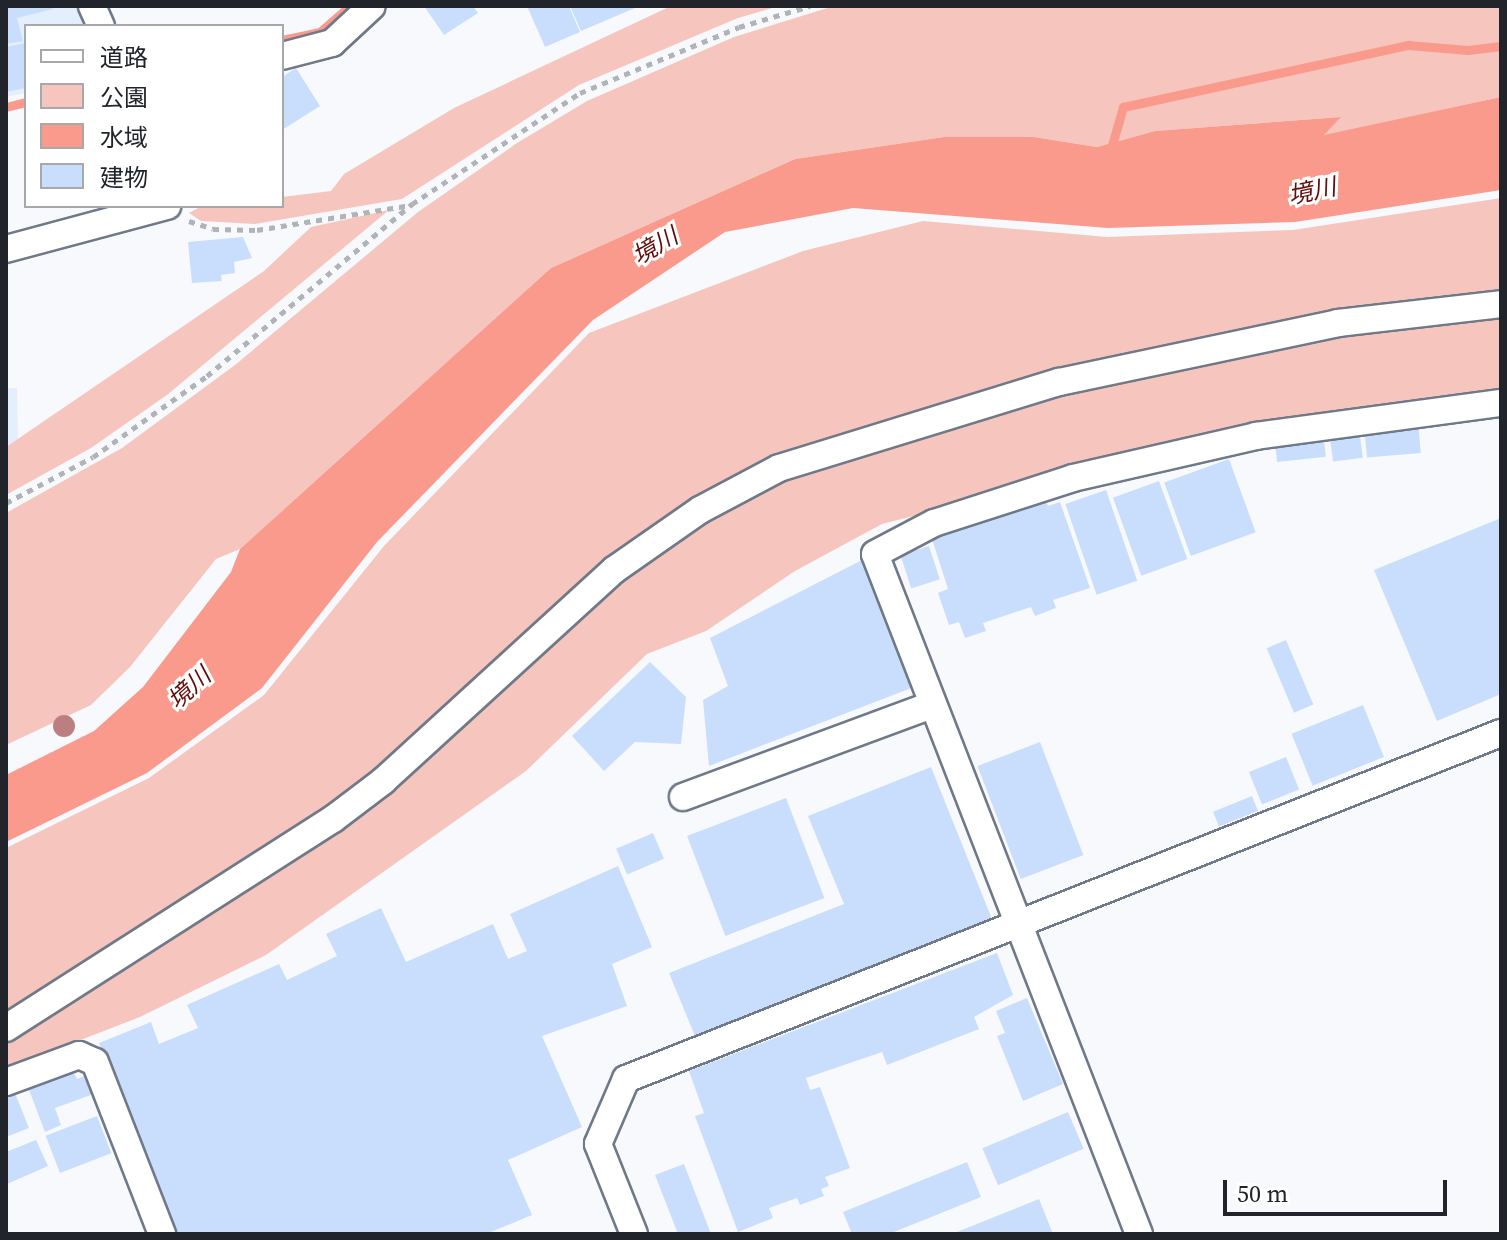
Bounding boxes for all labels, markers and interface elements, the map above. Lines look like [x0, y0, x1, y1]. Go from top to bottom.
legend [24, 24, 284, 208]
text: 道路 [100, 41, 148, 74]
text: 公園 [100, 81, 148, 114]
text: 水域 [100, 121, 148, 154]
text: 建物 [100, 161, 148, 194]
water label: 境川 [1286, 172, 1338, 210]
water label: 境川 [627, 222, 683, 270]
water label: 境川 [162, 661, 216, 715]
scale bar [1227, 1164, 1451, 1214]
text: 50 m [1237, 1177, 1288, 1210]

